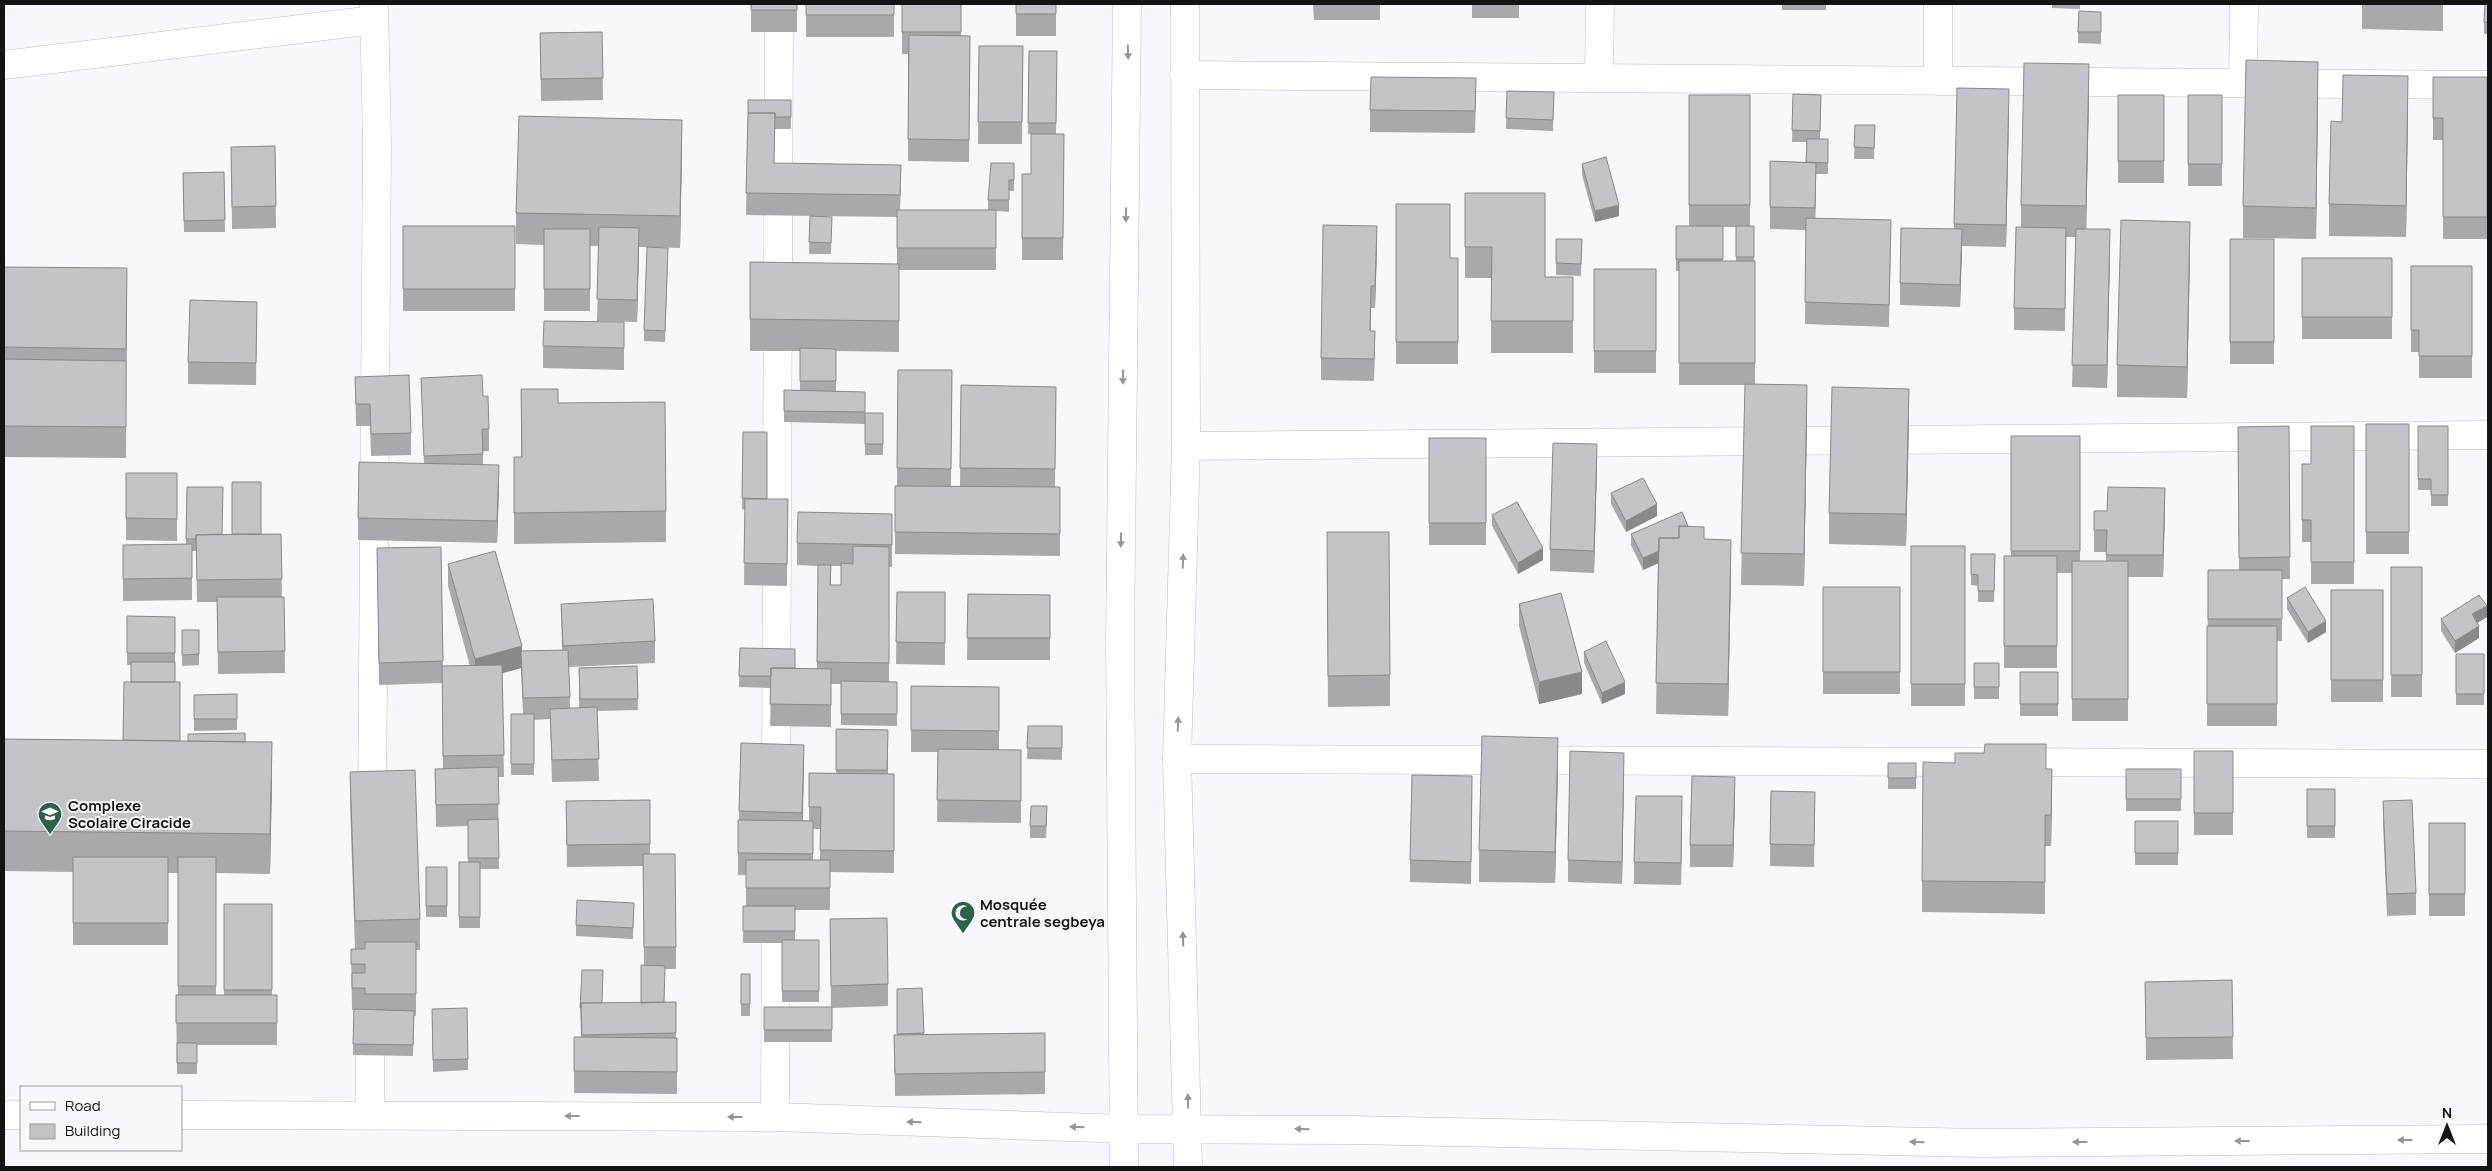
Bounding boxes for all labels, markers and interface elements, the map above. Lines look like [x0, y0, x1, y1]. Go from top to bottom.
one-way arrow [1124, 45, 1132, 61]
one-way arrow [1122, 207, 1130, 223]
one-way arrow [1119, 370, 1127, 386]
one-way arrow [1117, 532, 1125, 548]
one-way arrow [1179, 553, 1187, 569]
one-way arrow [1175, 715, 1183, 731]
place label: Complexe Scolaire Ciracide [68, 795, 191, 833]
school or university icon: Complexe Scolaire Ciracide [37, 801, 63, 835]
place label: Mosquée centrale segbeya [980, 894, 1105, 932]
mosque icon: Mosquée centrale segbeya [950, 900, 976, 934]
one-way arrow [1179, 930, 1187, 946]
legend [20, 1086, 182, 1151]
one-way arrow [1184, 1093, 1192, 1109]
text: Road [65, 1095, 101, 1116]
north arrow [2422, 1101, 2472, 1151]
text: N [2442, 1103, 2452, 1122]
one-way arrow [564, 1112, 580, 1120]
one-way arrow [726, 1113, 742, 1121]
one-way arrow [906, 1117, 922, 1125]
text: Building [65, 1120, 120, 1141]
one-way arrow [1069, 1123, 1085, 1131]
one-way arrow [1294, 1125, 1310, 1133]
one-way arrow [2396, 1136, 2412, 1144]
one-way arrow [2234, 1137, 2250, 1145]
one-way arrow [1909, 1138, 1925, 1146]
one-way arrow [2071, 1138, 2087, 1146]

